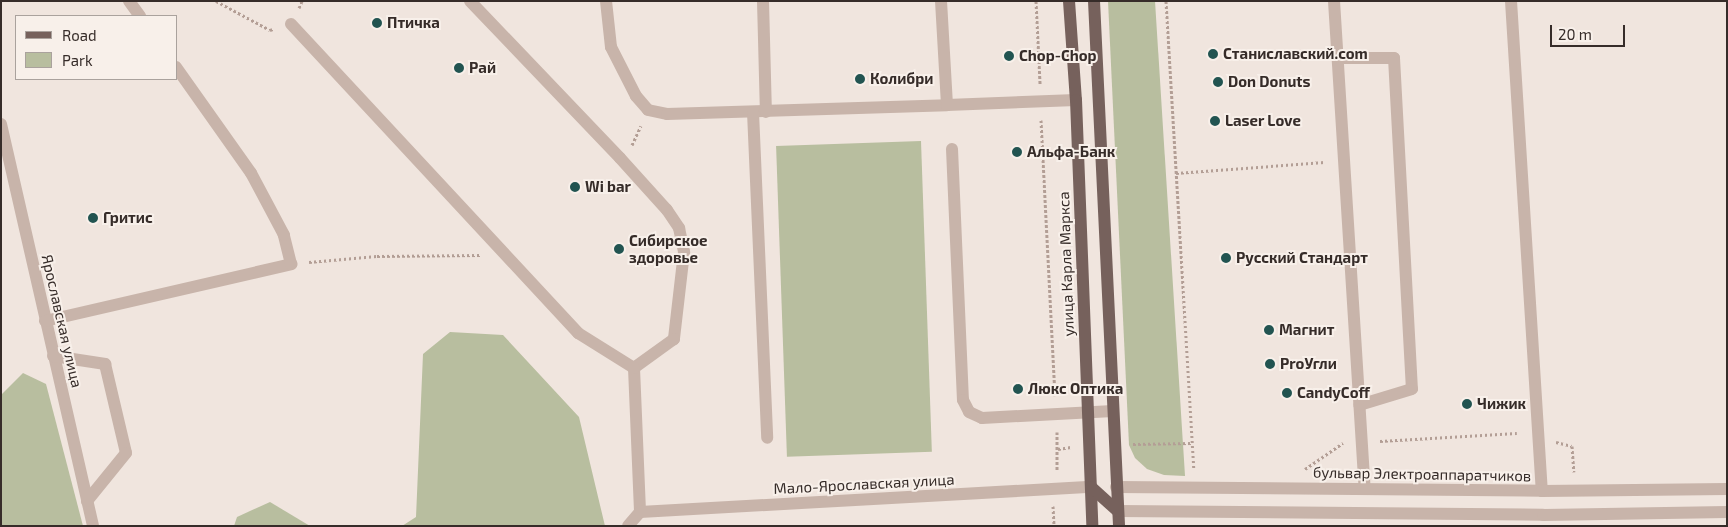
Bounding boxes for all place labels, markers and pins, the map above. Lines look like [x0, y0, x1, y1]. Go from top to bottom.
place label: Птичка [387, 14, 440, 32]
marker: Птичка [371, 17, 383, 29]
place label: Станиславский.com [1223, 45, 1368, 63]
place label: Chop-Chop [1019, 47, 1097, 65]
marker: Станиславский.com [1207, 48, 1219, 60]
marker: Chop-Chop [1003, 50, 1015, 62]
place label: Рай [469, 59, 496, 77]
marker: Рай [453, 62, 465, 74]
place label: Колибри [870, 70, 933, 88]
marker: Колибри [854, 73, 866, 85]
place label: Don Donuts [1228, 73, 1310, 91]
marker: Don Donuts [1212, 76, 1224, 88]
place label: Laser Love [1225, 112, 1301, 130]
marker: Laser Love [1209, 115, 1221, 127]
place label: Альфа-Банк [1027, 143, 1115, 161]
marker: Альфа-Банк [1011, 146, 1023, 158]
place label: Wi bar [585, 178, 631, 196]
marker: Wi bar [569, 181, 581, 193]
place label: Гритис [103, 209, 153, 227]
marker: Гритис [87, 212, 99, 224]
place label: Сибирское здоровье [629, 231, 707, 266]
marker: Сибирское здоровье [613, 243, 625, 255]
place label: Русский Стандарт [1236, 249, 1368, 267]
marker: Русский Стандарт [1220, 252, 1232, 264]
place label: Магнит [1279, 321, 1334, 339]
marker: Магнит [1263, 324, 1275, 336]
place label: ProУгли [1280, 355, 1337, 373]
marker: ProУгли [1264, 358, 1276, 370]
place label: Люкс Оптика [1028, 380, 1123, 398]
marker: Люкс Оптика [1012, 383, 1024, 395]
place label: CandyCoff [1297, 384, 1370, 402]
marker: CandyCoff [1281, 387, 1293, 399]
place label: Чижик [1477, 395, 1526, 413]
marker: Чижик [1461, 398, 1473, 410]

